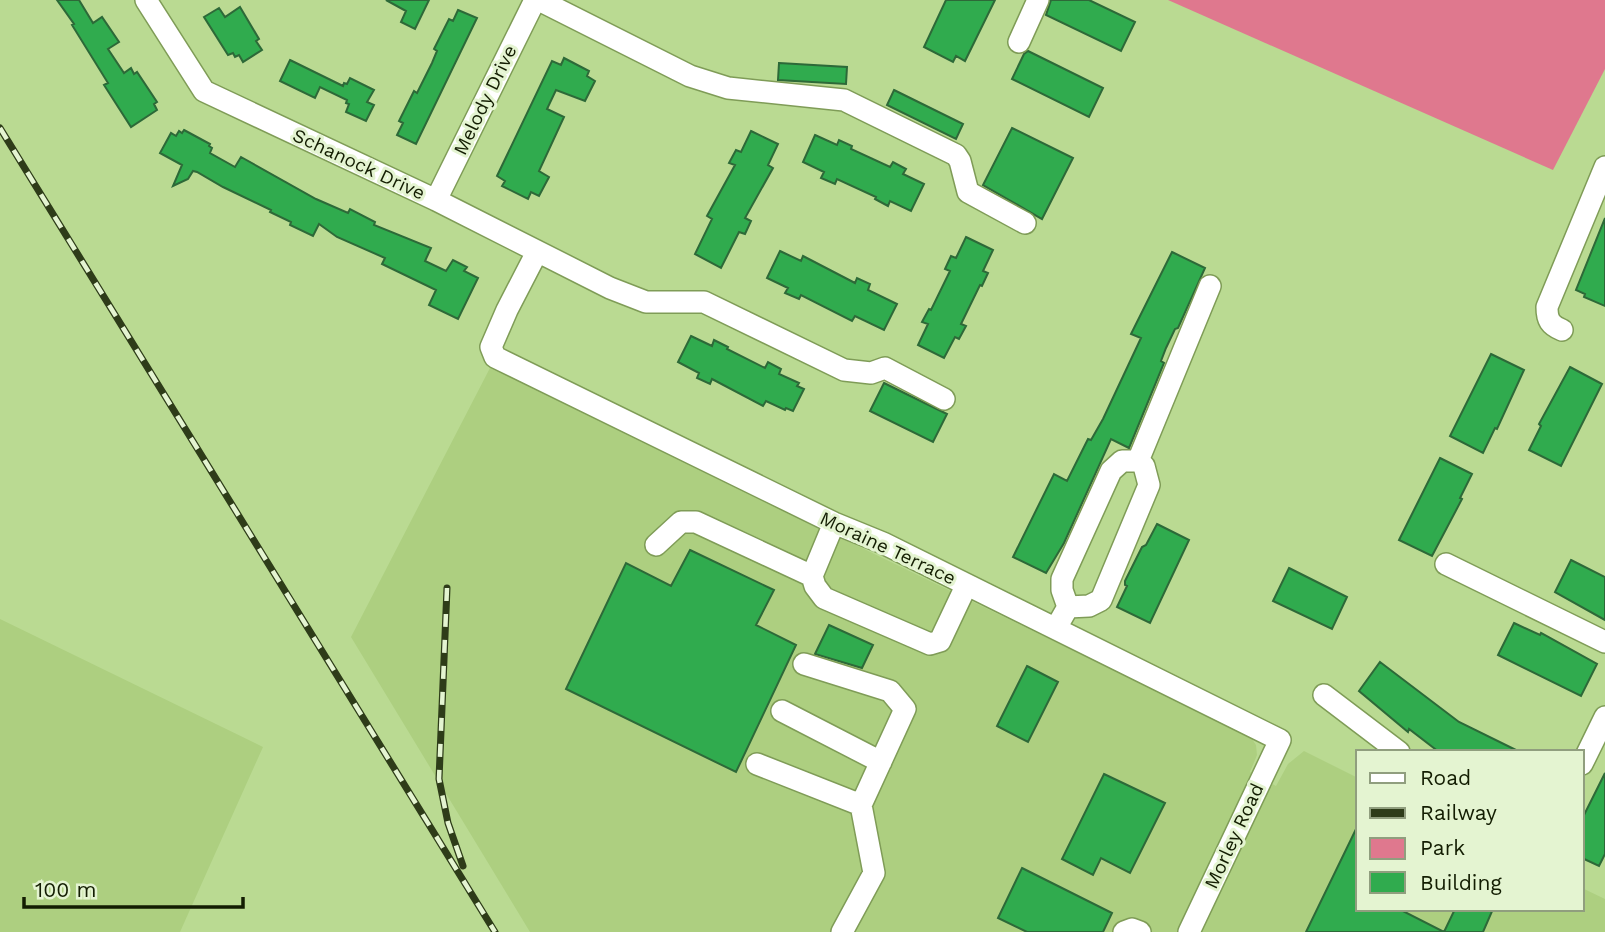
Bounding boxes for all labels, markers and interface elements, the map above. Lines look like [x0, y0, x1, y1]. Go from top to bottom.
street label: Melody Drive [449, 41, 521, 159]
street label: Schanock Drive [289, 123, 429, 205]
street label: Moraine Terrace [816, 506, 960, 590]
legend [1356, 750, 1584, 911]
text: Road [1420, 765, 1471, 790]
street label: Morley Road [1200, 780, 1268, 892]
text: Railway [1420, 800, 1497, 825]
text: Park [1420, 835, 1465, 860]
scale bar [24, 866, 243, 910]
text: Building [1420, 870, 1502, 895]
text: 100 m [35, 877, 97, 902]

